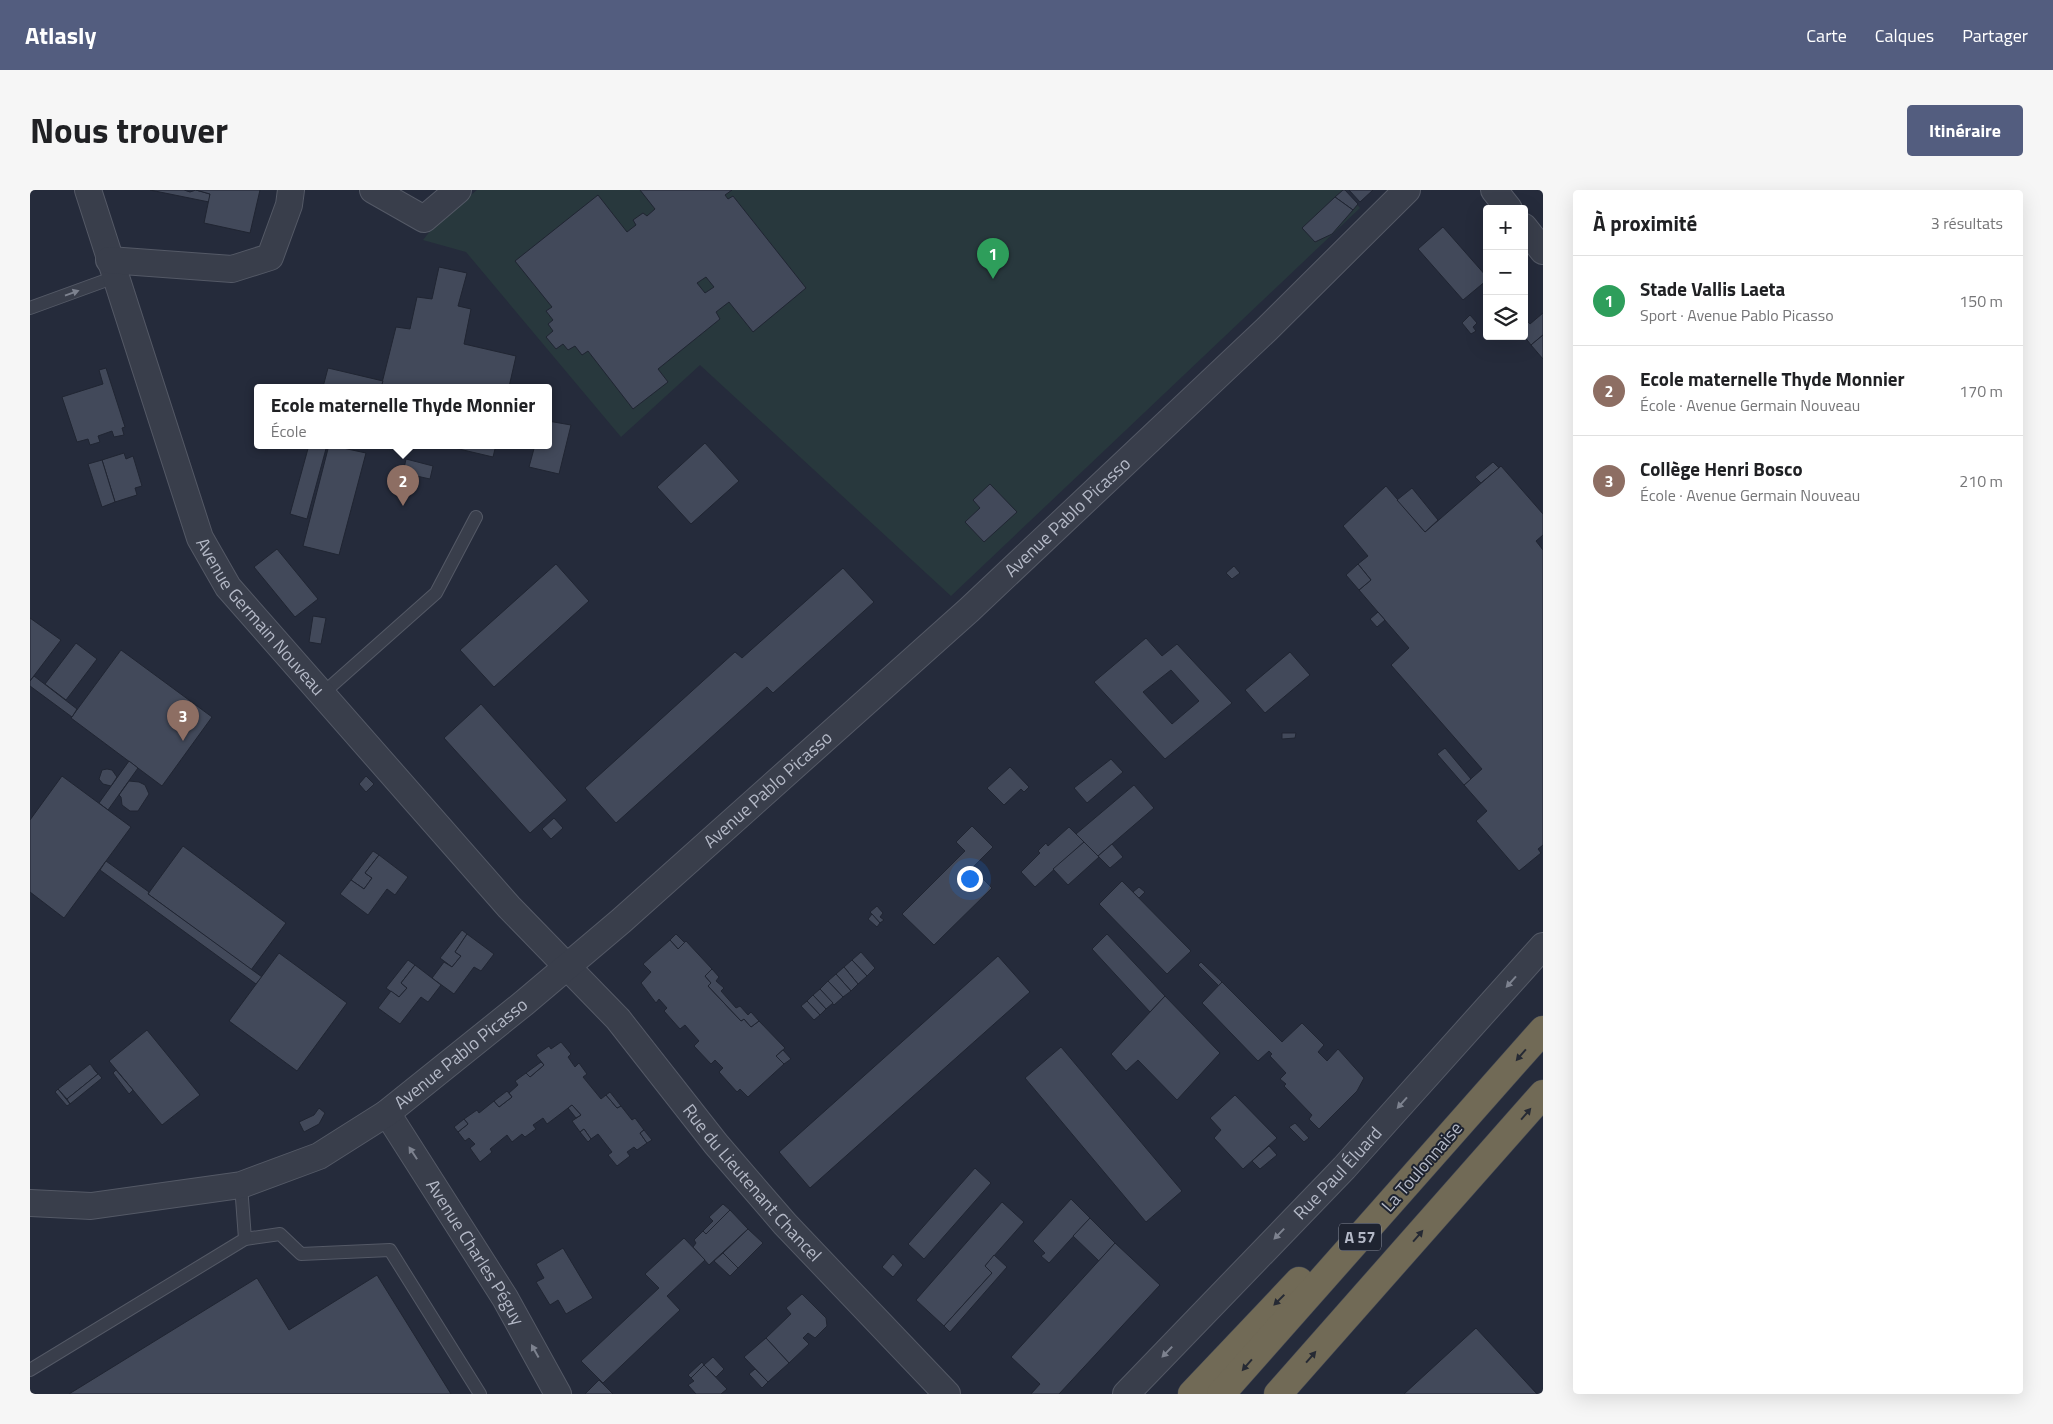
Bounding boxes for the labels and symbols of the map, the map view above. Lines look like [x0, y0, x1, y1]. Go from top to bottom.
pin: 1 [977, 238, 1009, 279]
one-way arrow [65, 288, 80, 296]
street label: Avenue Pablo Picasso [998, 450, 1136, 583]
pin: 2 [387, 465, 419, 506]
street label: Avenue Germain Nouveau [189, 532, 331, 701]
pin: 3 [167, 700, 199, 741]
street label: Avenue Pablo Picasso [697, 724, 838, 854]
your location [957, 866, 983, 892]
one-way arrow [1505, 975, 1516, 988]
street label: Avenue Pablo Picasso [388, 991, 533, 1115]
one-way arrow [1515, 1048, 1527, 1060]
one-way arrow [1397, 1097, 1408, 1110]
street label: Rue du Lieutenant Chancel [676, 1098, 828, 1268]
one-way arrow [1520, 1107, 1531, 1120]
street label: La Toulonnaise [1375, 1116, 1469, 1218]
street label: Rue Paul Éluard [1287, 1120, 1388, 1226]
one-way arrow [408, 1147, 418, 1160]
street label: Avenue Charles Péguy [420, 1174, 532, 1330]
road number: A 57 [1339, 1224, 1381, 1250]
one-way arrow [1273, 1228, 1285, 1240]
one-way arrow [1412, 1230, 1424, 1242]
one-way arrow [1273, 1294, 1285, 1306]
one-way arrow [531, 1344, 539, 1359]
one-way arrow [1161, 1345, 1173, 1357]
one-way arrow [1305, 1351, 1316, 1364]
one-way arrow [1241, 1359, 1252, 1372]

